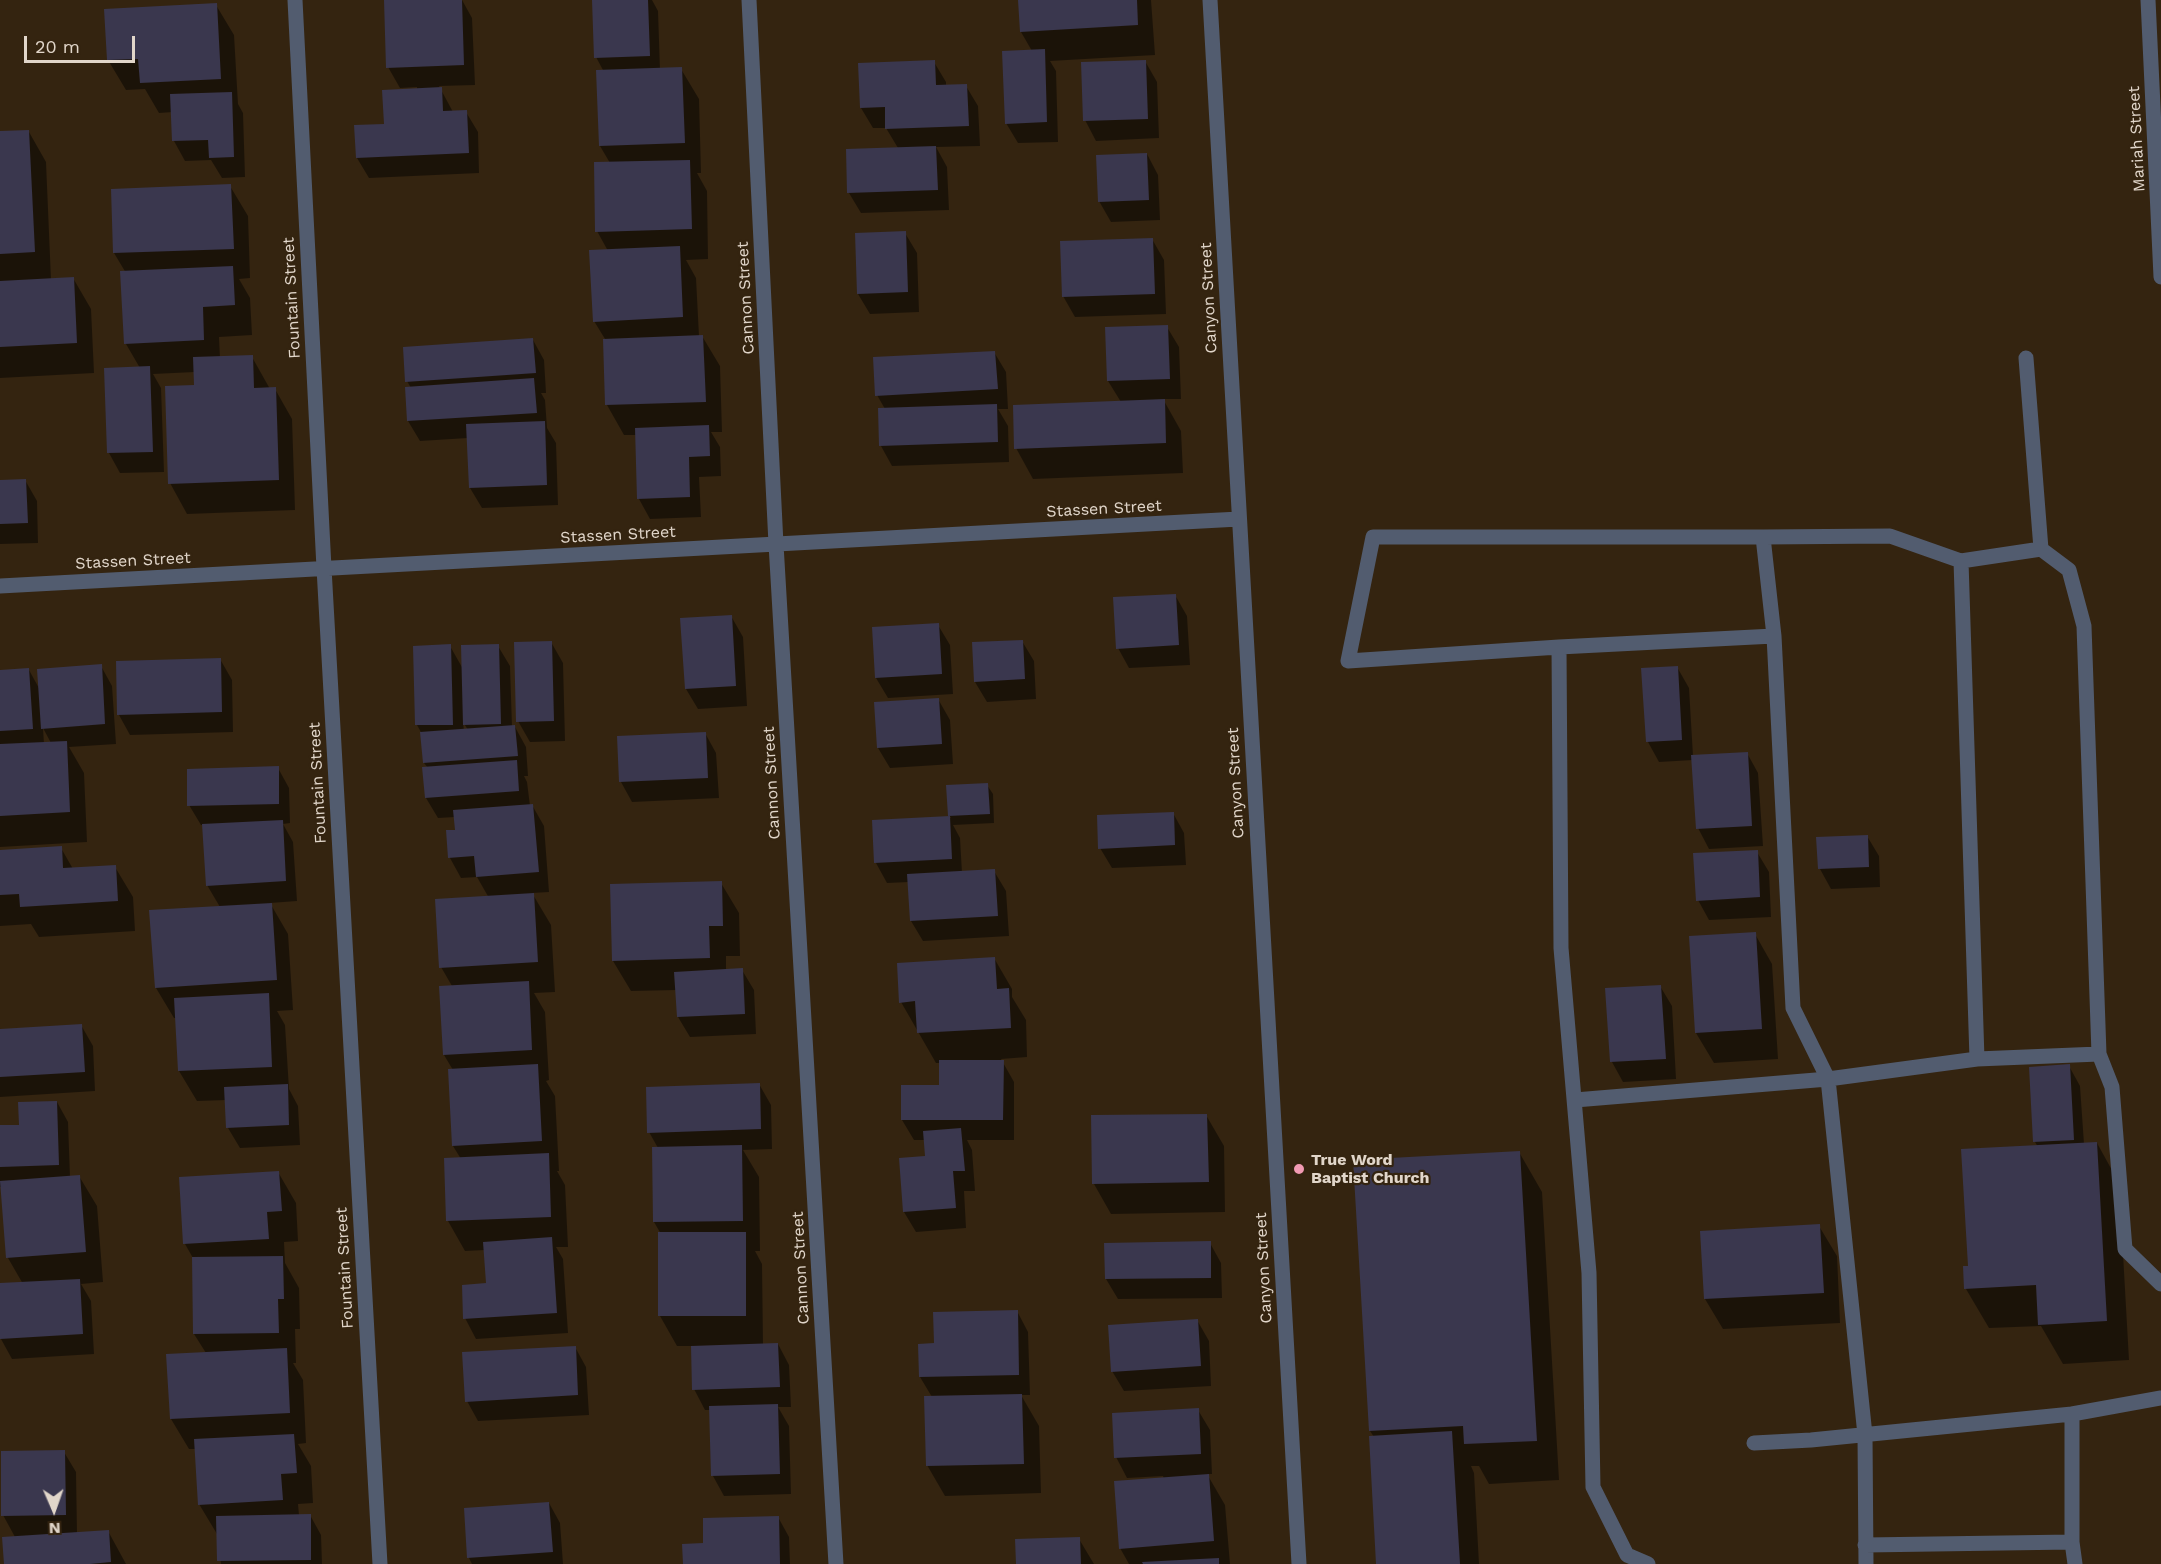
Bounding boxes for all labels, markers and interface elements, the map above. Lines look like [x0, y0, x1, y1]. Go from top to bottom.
scale bar [27, 24, 138, 62]
text: 20 m [35, 36, 80, 57]
street label: Mariah Street [2125, 86, 2149, 192]
street label: Fountain Street [279, 237, 305, 359]
street label: Cannon Street [733, 241, 759, 355]
street label: Canyon Street [1197, 242, 1221, 354]
street label: Stassen Street [1046, 496, 1162, 522]
street label: Stassen Street [560, 522, 676, 548]
street label: Stassen Street [75, 548, 191, 574]
street label: Fountain Street [305, 722, 331, 844]
street label: Cannon Street [759, 726, 785, 840]
street label: Canyon Street [1224, 727, 1248, 839]
place label: True Word Baptist Church [1311, 1150, 1429, 1188]
marker: True Word Baptist Church [1292, 1162, 1306, 1176]
street label: Fountain Street [332, 1207, 358, 1329]
street label: Cannon Street [788, 1211, 814, 1325]
street label: Canyon Street [1252, 1212, 1276, 1324]
north arrow [24, 1480, 84, 1540]
text: N [48, 1519, 61, 1538]

